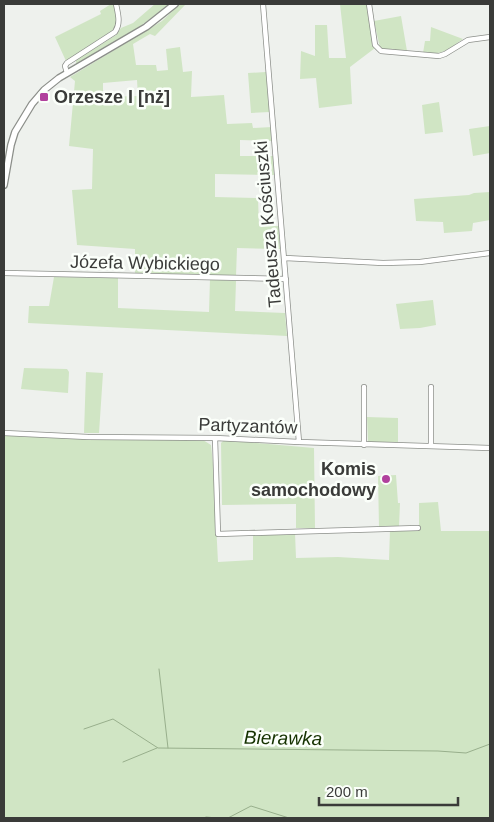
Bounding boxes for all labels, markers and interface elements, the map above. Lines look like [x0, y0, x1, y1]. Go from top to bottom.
place label: Orzesze I [nż] [54, 87, 170, 107]
marker: Orzesze I [nż] [38, 91, 50, 103]
street label: Tadeusza Kościuszki [251, 140, 285, 308]
street label: Józefa Wybickiego [70, 252, 220, 274]
street label: Partyzantów [198, 414, 299, 438]
place label: Komis samochodowy [251, 459, 376, 500]
marker: Komis samochodowy [380, 473, 392, 485]
water label: Bierawka [244, 727, 322, 749]
scale bar [319, 774, 458, 806]
text: 200 m [326, 783, 368, 800]

